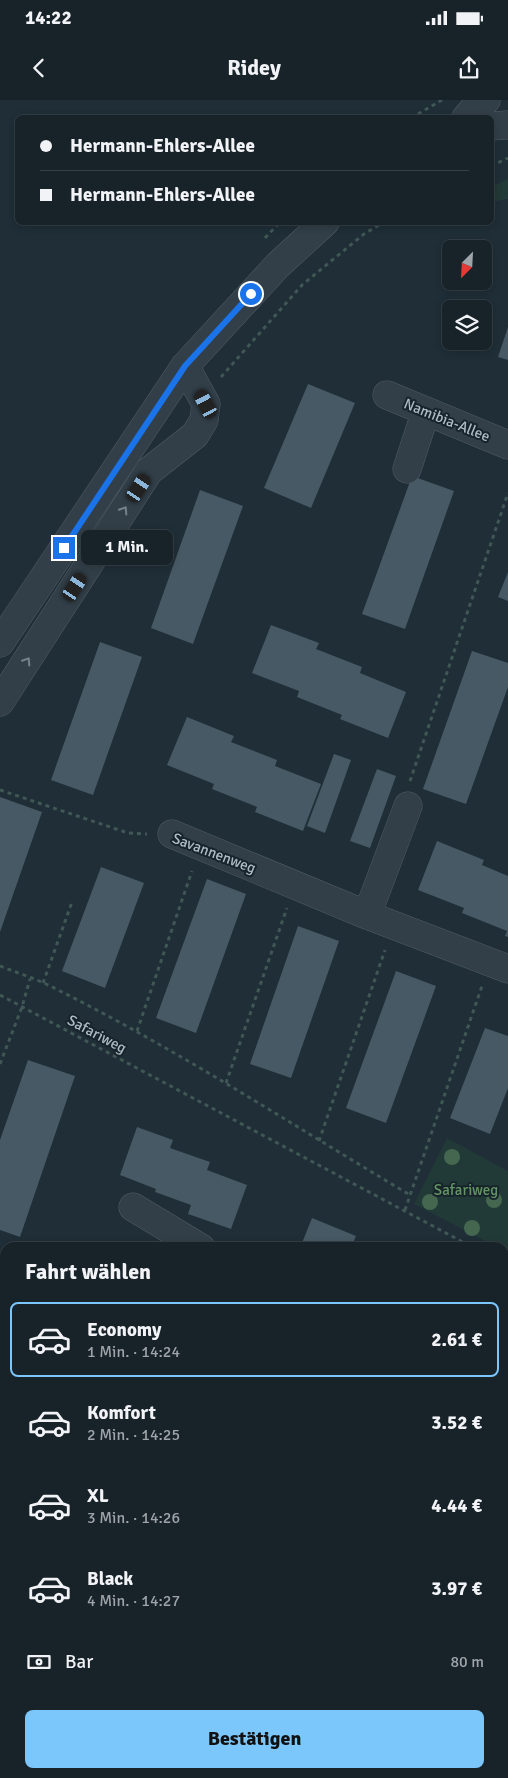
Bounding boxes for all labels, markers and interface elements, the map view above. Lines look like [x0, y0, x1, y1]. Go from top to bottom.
text: 14:22 [25, 6, 72, 30]
icon: back [25, 54, 53, 82]
text: Ridey [227, 54, 281, 81]
icon: share [455, 54, 483, 82]
text: Hermann-Ehlers-Allee [70, 134, 255, 158]
text: Hermann-Ehlers-Allee [70, 183, 255, 207]
north arrow [442, 240, 492, 290]
map controls [442, 240, 492, 350]
route start [240, 283, 262, 305]
button: layers [442, 300, 492, 350]
car [192, 387, 219, 421]
street label: Namibia-Allee [401, 395, 493, 445]
car [124, 471, 153, 505]
one-way arrow [118, 506, 128, 515]
callout: 1 Min. [82, 530, 174, 566]
route end [53, 537, 75, 559]
text: 1 Min. [105, 537, 149, 557]
car [60, 570, 89, 604]
one-way arrow [20, 657, 30, 666]
street label: Savannenweg [170, 829, 258, 877]
street label: Safariweg [64, 1011, 130, 1057]
park label: Safariweg [434, 1181, 498, 1199]
text: Fahrt wählen [25, 1258, 151, 1285]
icon: car [27, 1317, 72, 1362]
text: Economy [87, 1318, 161, 1342]
text: 2.61 € [431, 1328, 482, 1352]
text: 1 Min. · 14:24 [87, 1342, 180, 1362]
icon: car [27, 1400, 72, 1445]
text: Komfort [87, 1401, 156, 1425]
text: 3.52 € [431, 1411, 482, 1435]
text: 2 Min. · 14:25 [87, 1425, 180, 1445]
icon: car [27, 1483, 72, 1528]
text: XL [87, 1484, 109, 1508]
text: 4.44 € [431, 1494, 482, 1518]
text: 3 Min. · 14:26 [87, 1508, 180, 1528]
icon: car [27, 1566, 72, 1611]
text: Black [87, 1567, 133, 1591]
text: 3.97 € [431, 1577, 482, 1601]
text: 4 Min. · 14:27 [87, 1591, 180, 1611]
icon: cash [25, 1648, 53, 1676]
text: Bar [65, 1650, 93, 1674]
text: 80 m [450, 1652, 484, 1672]
button: Bestätigen [25, 1710, 484, 1768]

